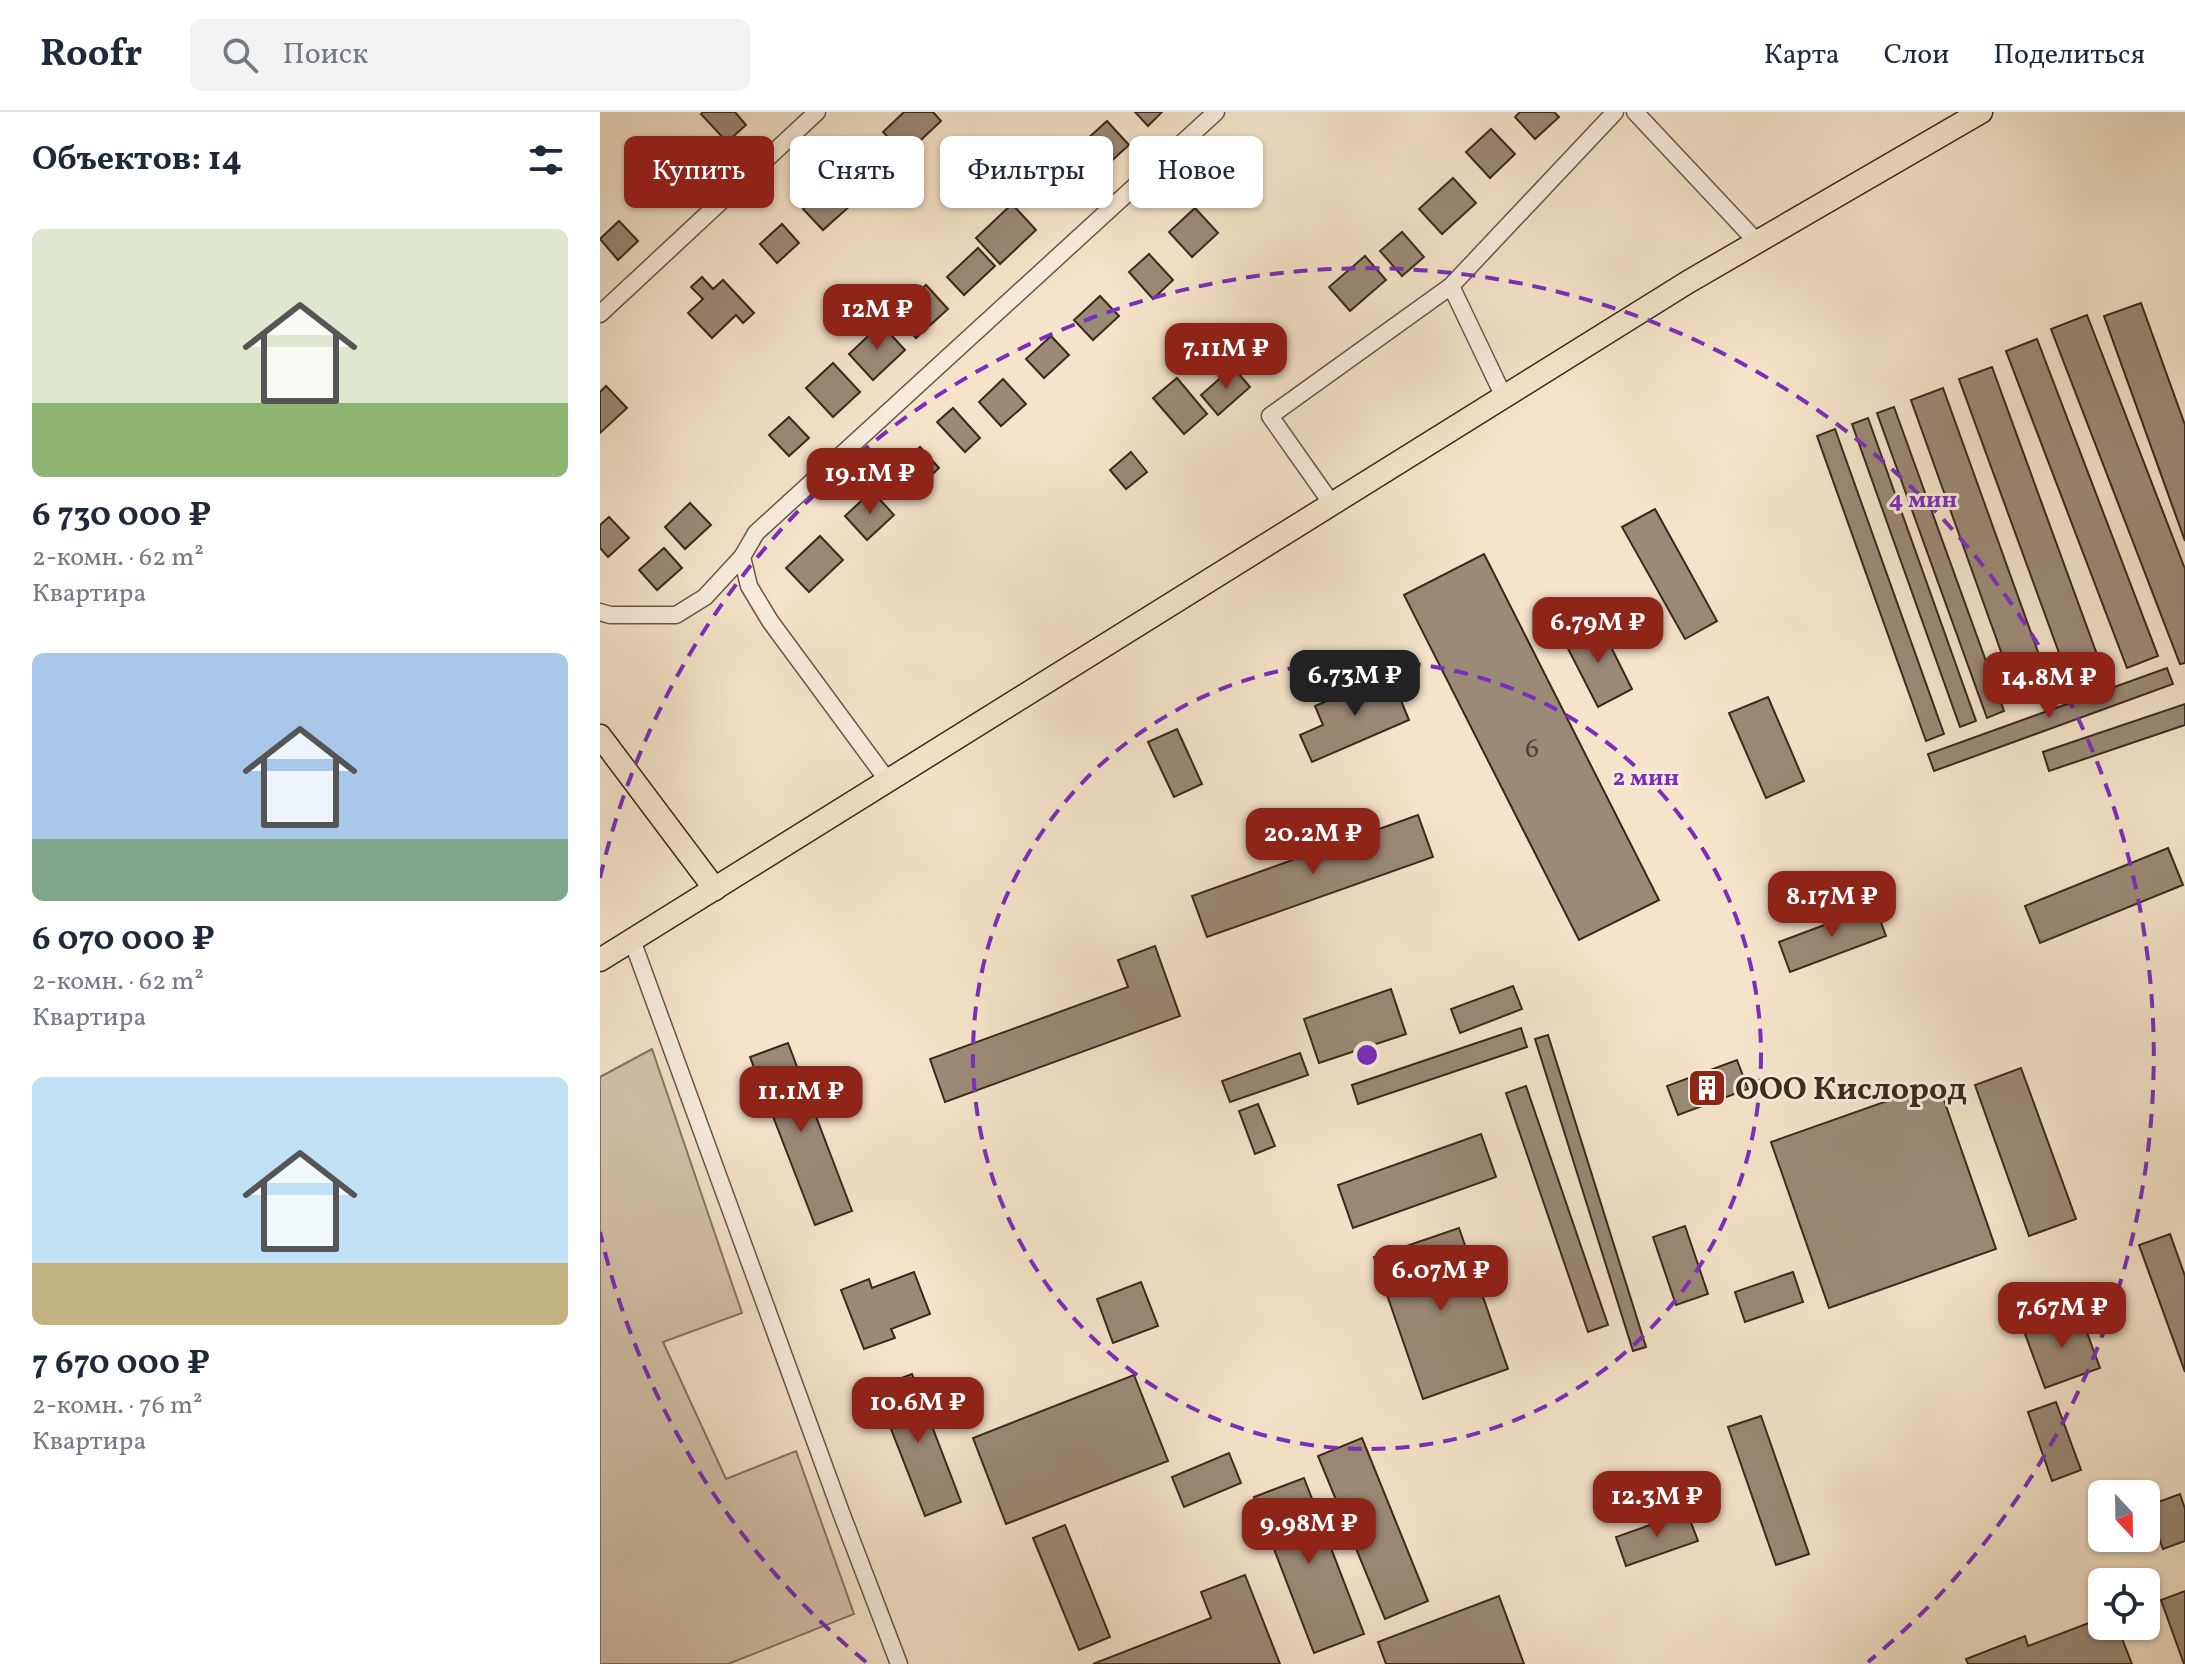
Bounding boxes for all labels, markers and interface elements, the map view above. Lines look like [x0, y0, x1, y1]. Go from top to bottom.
search box [190, 19, 750, 91]
text: Roofr [40, 29, 142, 82]
icon: search [218, 33, 262, 77]
text: Поиск [282, 34, 368, 76]
text: Карта [1764, 36, 1840, 75]
text: Слои [1884, 36, 1949, 75]
text: Поделиться [1993, 36, 2145, 75]
chip: Купить [624, 136, 774, 208]
chip: Снять [790, 136, 924, 208]
chip: Фильтры [940, 136, 1113, 208]
chip: Новое [1129, 136, 1263, 208]
text: Объектов: 14 [32, 137, 242, 184]
icon: filters [524, 138, 568, 182]
icon: home [228, 281, 372, 425]
pin: 12M ₽ [821, 284, 933, 352]
text: 12M ₽ [841, 292, 913, 328]
pin: 7.11M ₽ [1152, 323, 1300, 391]
text: 7.11M ₽ [1183, 331, 1269, 367]
pin: 19.1M ₽ [796, 448, 944, 516]
text: 19.1M ₽ [825, 456, 915, 492]
text: 4 мин [1889, 484, 1957, 518]
text: 6 730 000 ₽ [32, 493, 211, 540]
text: 2-комн. · 62 m² [32, 540, 204, 576]
text: Квартира [32, 576, 146, 612]
pin: 6.79M ₽ [1524, 597, 1672, 665]
text: 6.79M ₽ [1550, 605, 1646, 641]
pin: 6.73M ₽ [1281, 650, 1429, 718]
pin: 14.8M ₽ [1975, 652, 2123, 720]
text: 6.73M ₽ [1308, 658, 1402, 694]
text: 14.8M ₽ [2001, 660, 2097, 696]
icon: home [228, 705, 372, 849]
house number: 6 [1525, 730, 1539, 769]
text: 2 мин [1613, 762, 1679, 796]
pin: 20.2M ₽ [1239, 808, 1387, 876]
text: 20.2M ₽ [1264, 816, 1362, 852]
pin: 8.17M ₽ [1758, 871, 1906, 939]
text: 8.17M ₽ [1786, 879, 1878, 915]
text: 6 070 000 ₽ [32, 917, 215, 964]
text: 2-комн. · 62 m² [32, 964, 204, 1000]
text: Квартира [32, 1000, 146, 1036]
centre of rings [1353, 1041, 1381, 1069]
pin: 11.1M ₽ [727, 1066, 875, 1134]
building icon: ООО Кислород [1686, 1067, 1728, 1109]
place label: ООО Кислород [1735, 1069, 1967, 1113]
text: 11.1M ₽ [758, 1074, 844, 1110]
icon: home [228, 1129, 372, 1273]
pin: 6.07M ₽ [1367, 1245, 1515, 1313]
text: 6.07M ₽ [1392, 1253, 1490, 1289]
pin: 7.67M ₽ [1988, 1282, 2136, 1350]
text: 7.67M ₽ [2016, 1290, 2108, 1326]
text: 7 670 000 ₽ [32, 1341, 210, 1388]
pin: 10.6M ₽ [844, 1377, 992, 1445]
text: 10.6M ₽ [870, 1385, 966, 1421]
text: 2-комн. · 76 m² [32, 1388, 203, 1424]
text: Квартира [32, 1424, 146, 1460]
pin: 12.3M ₽ [1583, 1471, 1731, 1539]
text: 12.3M ₽ [1611, 1479, 1703, 1515]
north arrow [2088, 1480, 2160, 1552]
map controls [2088, 1480, 2160, 1640]
pin: 9.98M ₽ [1235, 1498, 1383, 1566]
text: 9.98M ₽ [1260, 1506, 1358, 1542]
button: locate [2088, 1568, 2160, 1640]

